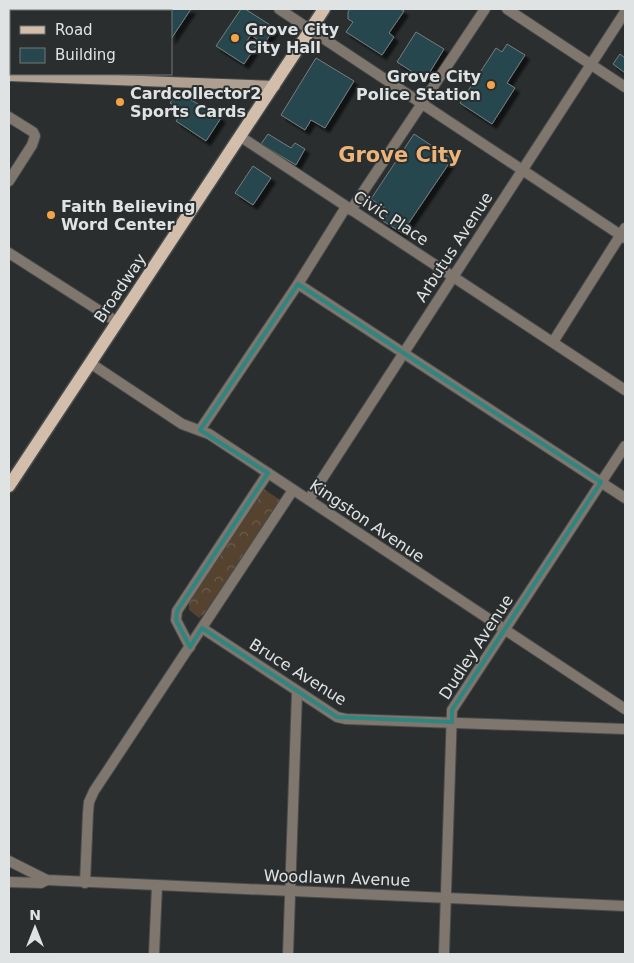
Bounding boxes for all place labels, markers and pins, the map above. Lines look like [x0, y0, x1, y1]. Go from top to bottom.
place label: Grove City City Hall [245, 20, 340, 57]
marker: Grove City City Hall [229, 32, 241, 44]
place label: Grove City Police Station [356, 67, 482, 104]
marker: Grove City Police Station [485, 79, 497, 91]
place label: Cardcollector2 Sports Cards [130, 84, 261, 121]
marker: Cardcollector2 Sports Cards [114, 96, 126, 108]
place label: Faith Believing Word Center [61, 197, 196, 234]
marker: Faith Believing Word Center [45, 209, 57, 221]

